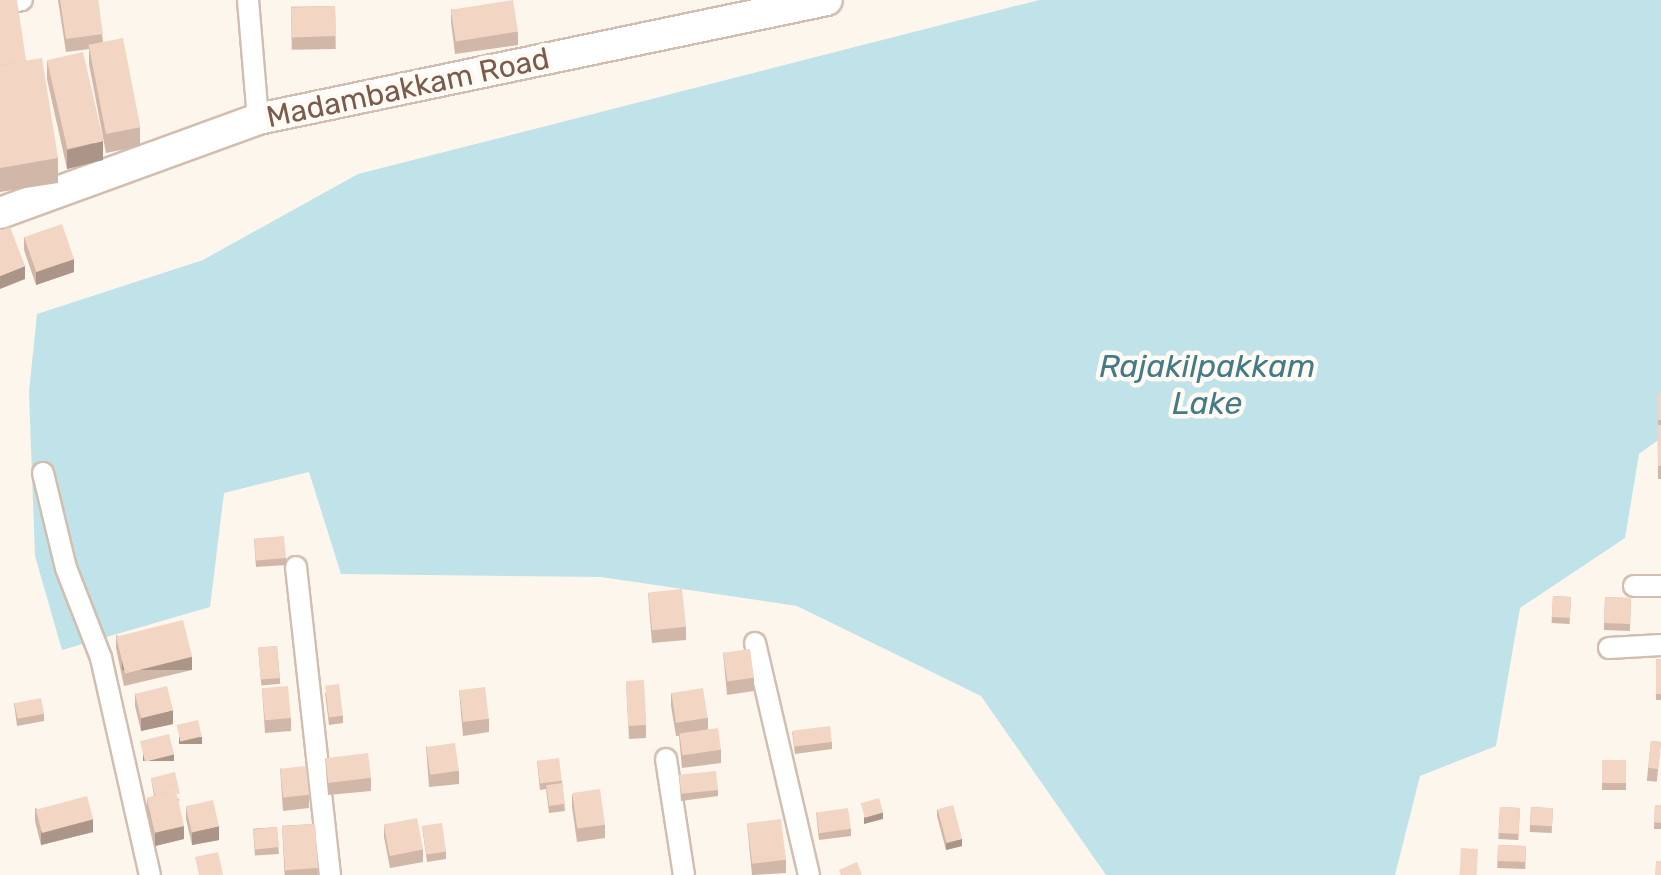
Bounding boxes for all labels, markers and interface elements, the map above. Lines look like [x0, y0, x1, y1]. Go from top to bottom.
street label: Madambakkam Road [263, 40, 553, 136]
water label: Rajakilpakkam Lake [1099, 348, 1315, 423]

